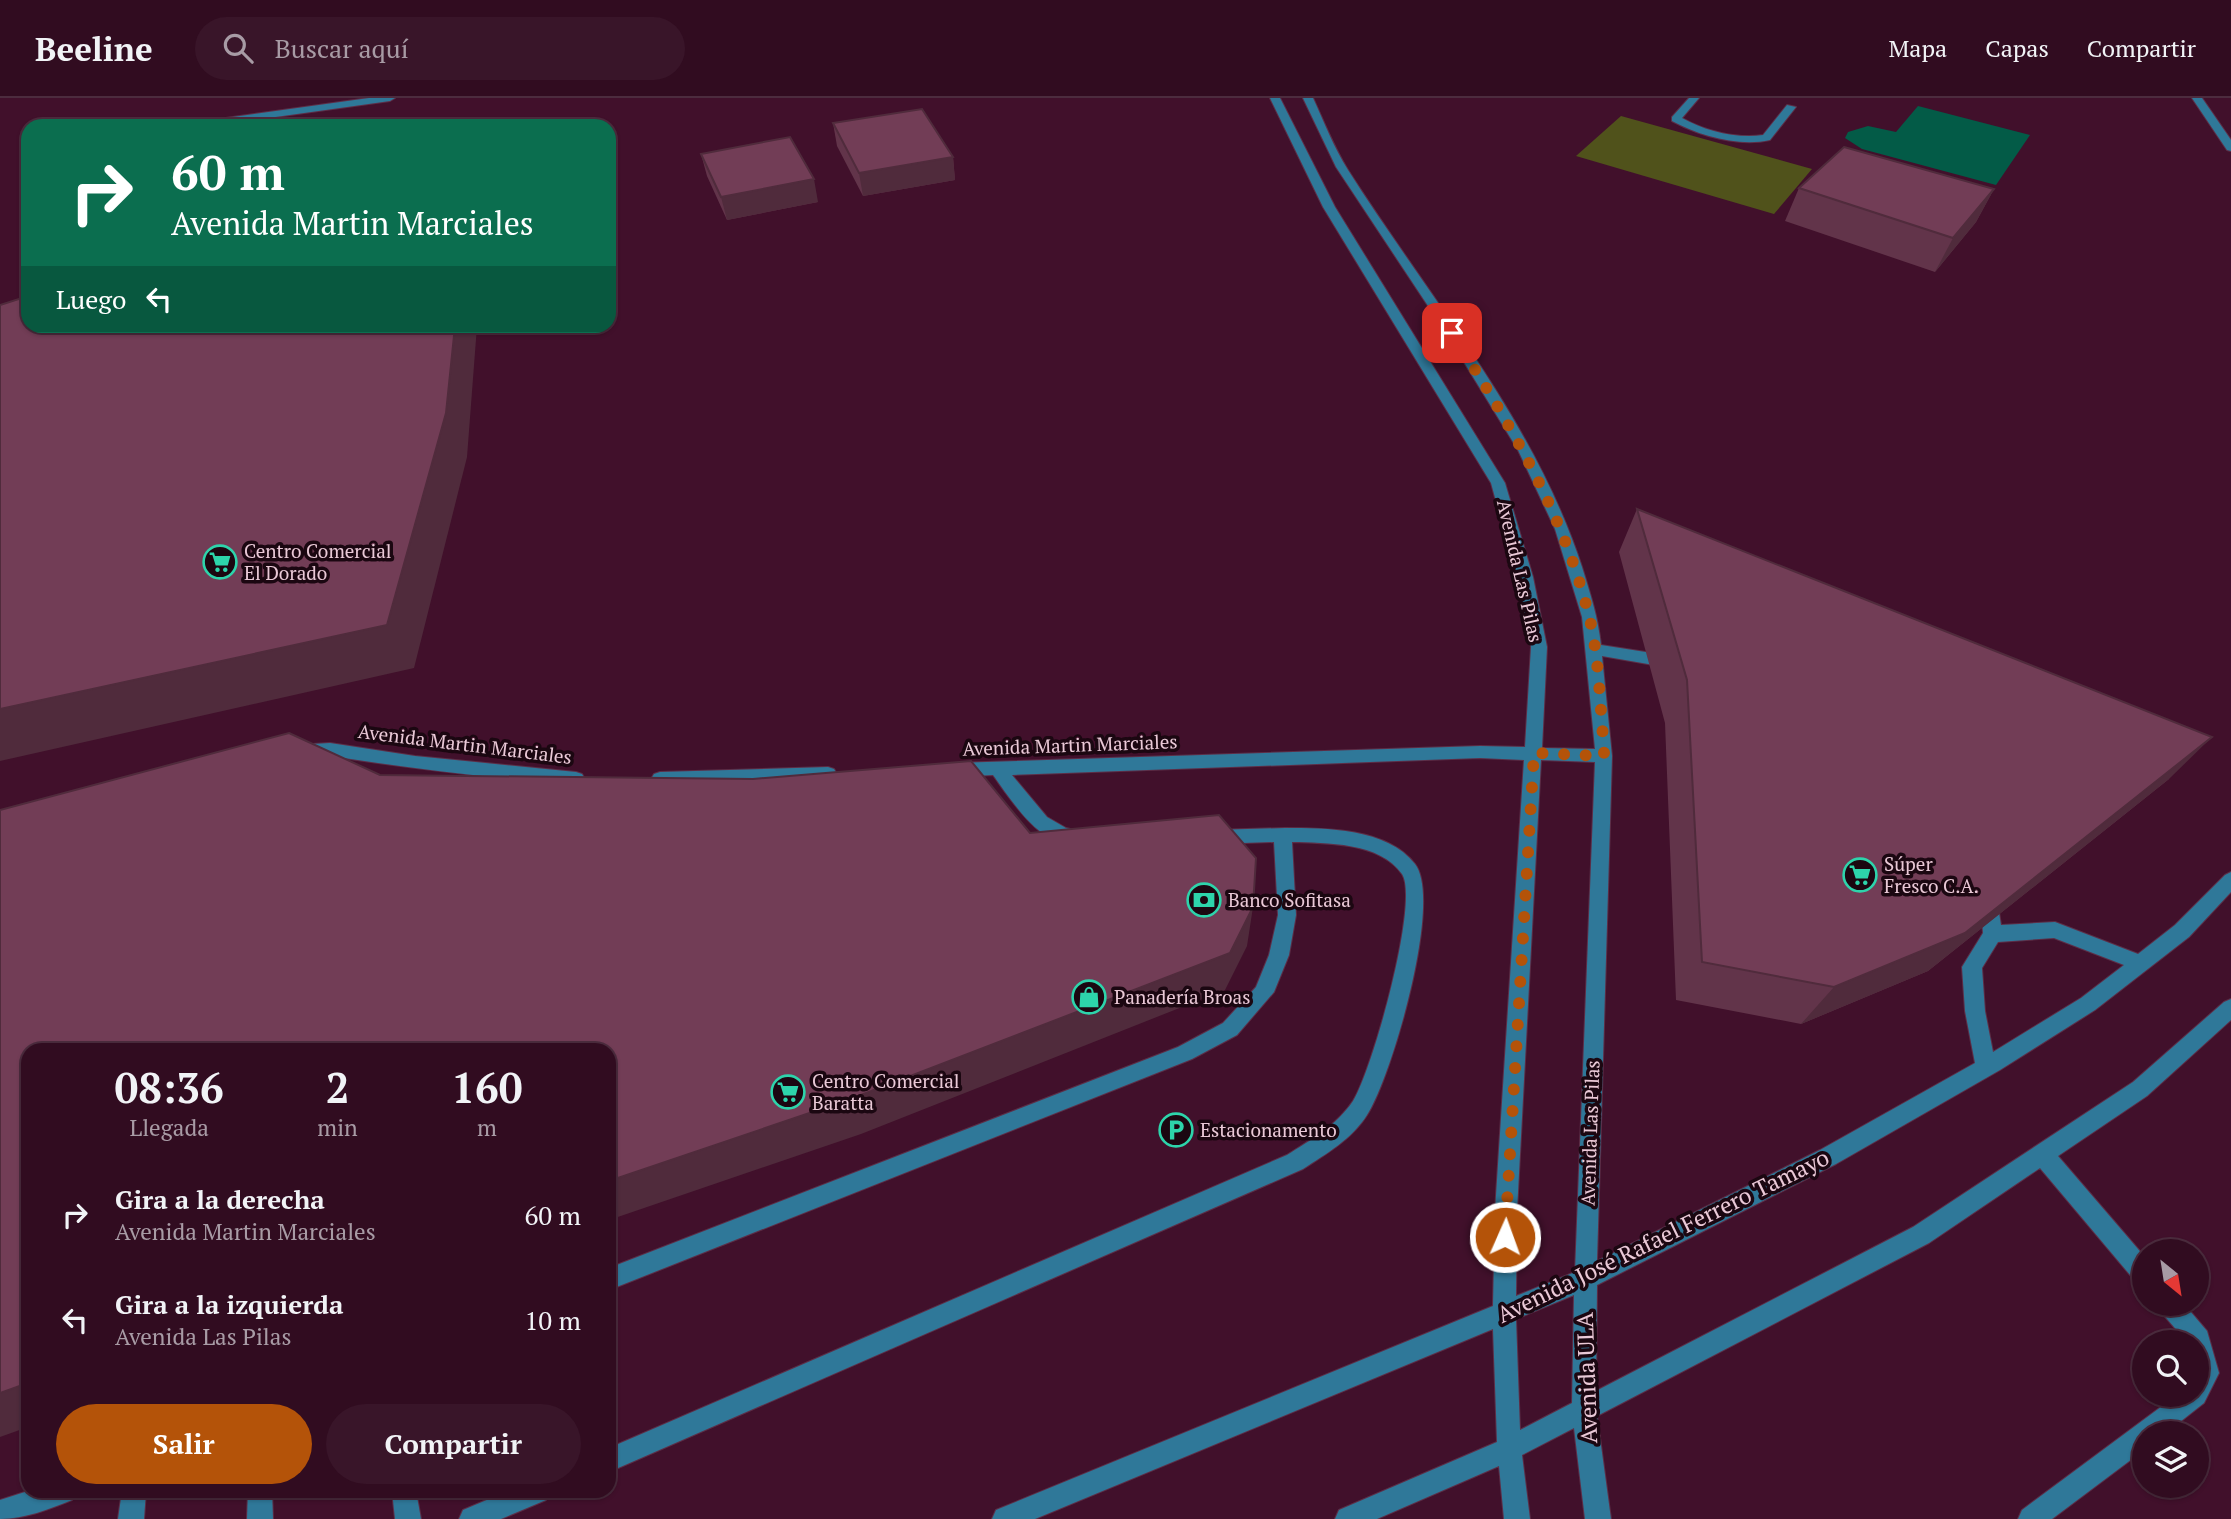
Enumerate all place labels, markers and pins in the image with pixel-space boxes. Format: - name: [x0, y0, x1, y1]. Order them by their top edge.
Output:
- pin: [1422, 303, 1482, 363]
- place label: Centro Comercial El Dorado: [244, 538, 392, 585]
- supermarket icon: Centro Comercial El Dorado: [201, 543, 239, 581]
- place label: Súper Fresco C.A.: [1884, 851, 1979, 898]
- supermarket icon: Súper Fresco C.A.: [1841, 856, 1879, 894]
- bank icon: Banco Sofitasa: [1185, 881, 1223, 919]
- place label: Banco Sofitasa: [1228, 887, 1351, 912]
- shop icon: Panadería Broas: [1070, 978, 1108, 1016]
- place label: Panadería Broas: [1114, 984, 1250, 1009]
- place label: Centro Comercial Baratta: [812, 1068, 960, 1115]
- supermarket icon: Centro Comercial Baratta: [769, 1073, 807, 1111]
- parking icon: Estacionamento: [1157, 1111, 1195, 1149]
- place label: Estacionamento: [1200, 1117, 1337, 1142]

